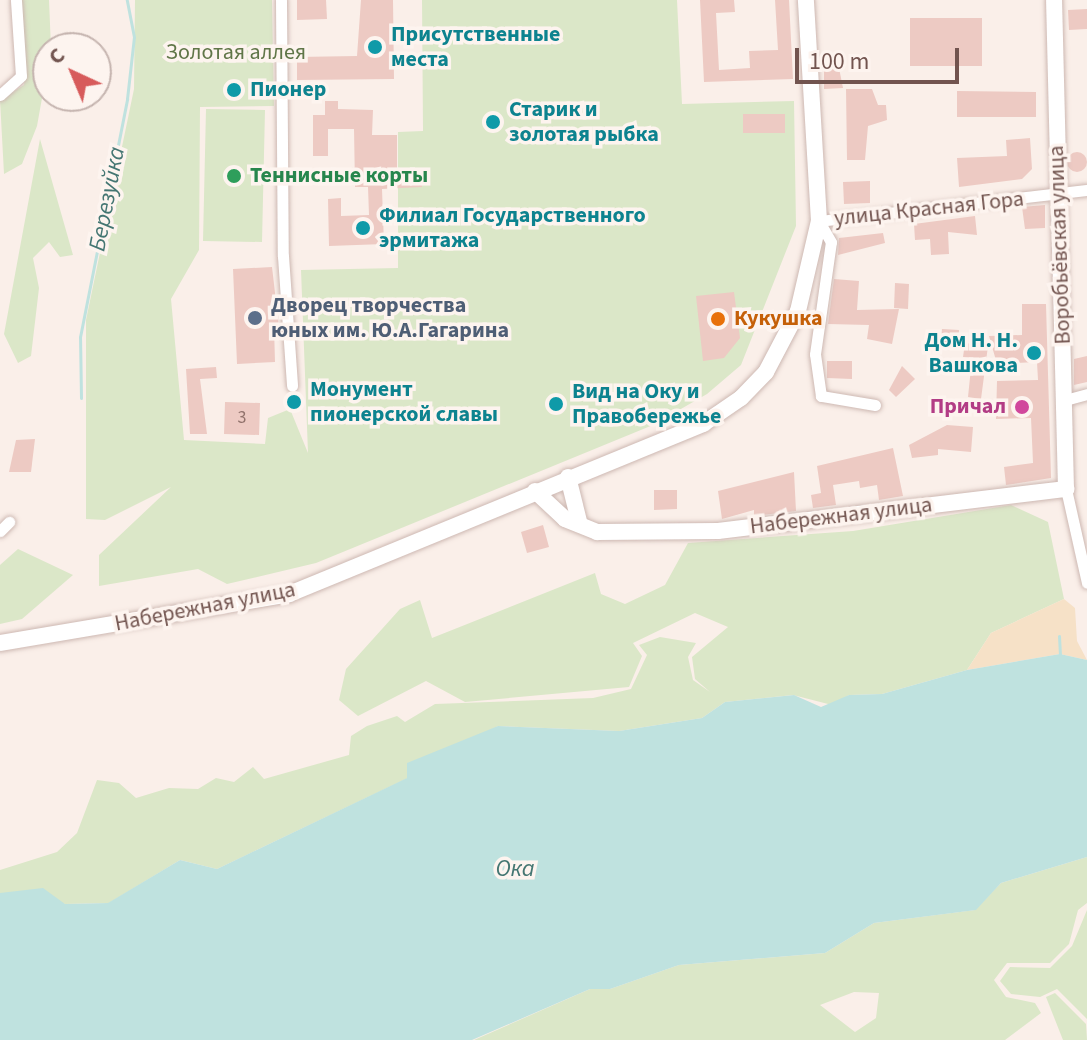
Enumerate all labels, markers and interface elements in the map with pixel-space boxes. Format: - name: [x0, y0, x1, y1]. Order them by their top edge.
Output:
- place label: Присутственные места: [391, 21, 560, 72]
- north arrow: [32, 32, 112, 112]
- scale bar: [799, 32, 963, 82]
- marker: Присутственные места: [366, 38, 384, 56]
- text: С: [41, 40, 72, 72]
- park label: Золотая аллея: [166, 40, 306, 66]
- text: 100 m: [809, 44, 869, 79]
- place label: Пионер: [250, 77, 326, 103]
- marker: Пионер: [225, 81, 243, 99]
- place label: Старик и золотая рыбка: [509, 96, 659, 148]
- marker: Старик и золотая рыбка: [484, 113, 502, 131]
- water label: Березуйка: [83, 144, 131, 254]
- street label: Воробьёвская улица: [1043, 145, 1077, 345]
- place label: Теннисные корты: [250, 163, 428, 189]
- marker: Теннисные корты: [225, 167, 243, 185]
- street label: улица Красная Гора: [833, 186, 1025, 232]
- place label: Филиал Государственного эрмитажа: [379, 202, 646, 254]
- marker: Филиал Государственного эрмитажа: [354, 219, 372, 237]
- place label: Дворец творчества юных им. Ю.А.Гагарина: [271, 292, 509, 344]
- place label: Кукушка: [734, 306, 823, 332]
- marker: Дворец творчества юных им. Ю.А.Гагарина: [246, 309, 264, 327]
- marker: Кукушка: [709, 310, 727, 328]
- place label: Дом Н. Н. Вашкова: [925, 327, 1018, 378]
- marker: Дом Н. Н. Вашкова: [1025, 344, 1043, 362]
- place label: Монумент пионерской славы: [310, 376, 498, 428]
- place label: Вид на Оку и Правобережье: [572, 378, 721, 430]
- marker: Монумент пионерской славы: [285, 393, 303, 411]
- place label: Причал: [930, 394, 1006, 420]
- marker: Вид на Оку и Правобережье: [547, 395, 565, 413]
- marker: Причал: [1013, 398, 1031, 416]
- house number: 3: [238, 407, 246, 429]
- street label: Набережная улица: [748, 492, 934, 540]
- street label: Набережная улица: [112, 577, 298, 637]
- water label: Ока: [495, 855, 535, 883]

